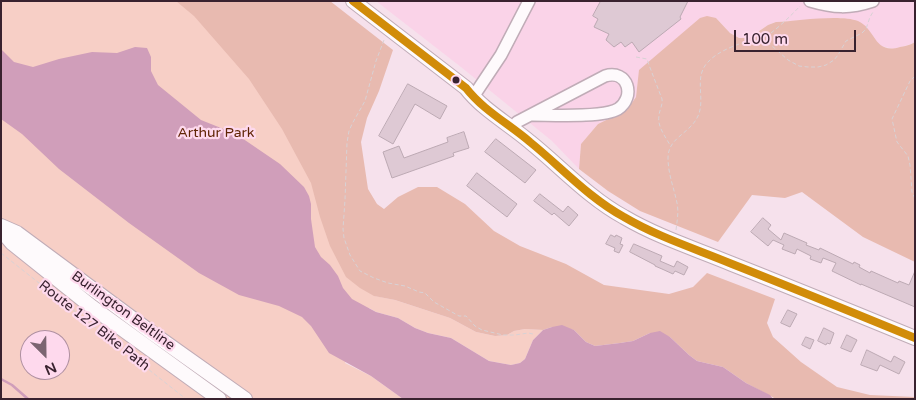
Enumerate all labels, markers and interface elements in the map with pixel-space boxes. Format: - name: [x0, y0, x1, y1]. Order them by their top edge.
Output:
- scale bar: [736, 20, 858, 52]
- text: 100 m: [742, 30, 788, 48]
- unlabelled marker: [451, 75, 461, 85]
- park label: Arthur Park: [178, 125, 254, 141]
- street label: Burlington Beltline: [68, 268, 178, 354]
- street label: Route 127 Bike Path: [35, 277, 153, 375]
- north arrow: [20, 330, 70, 380]
- text: N: [42, 358, 59, 378]

